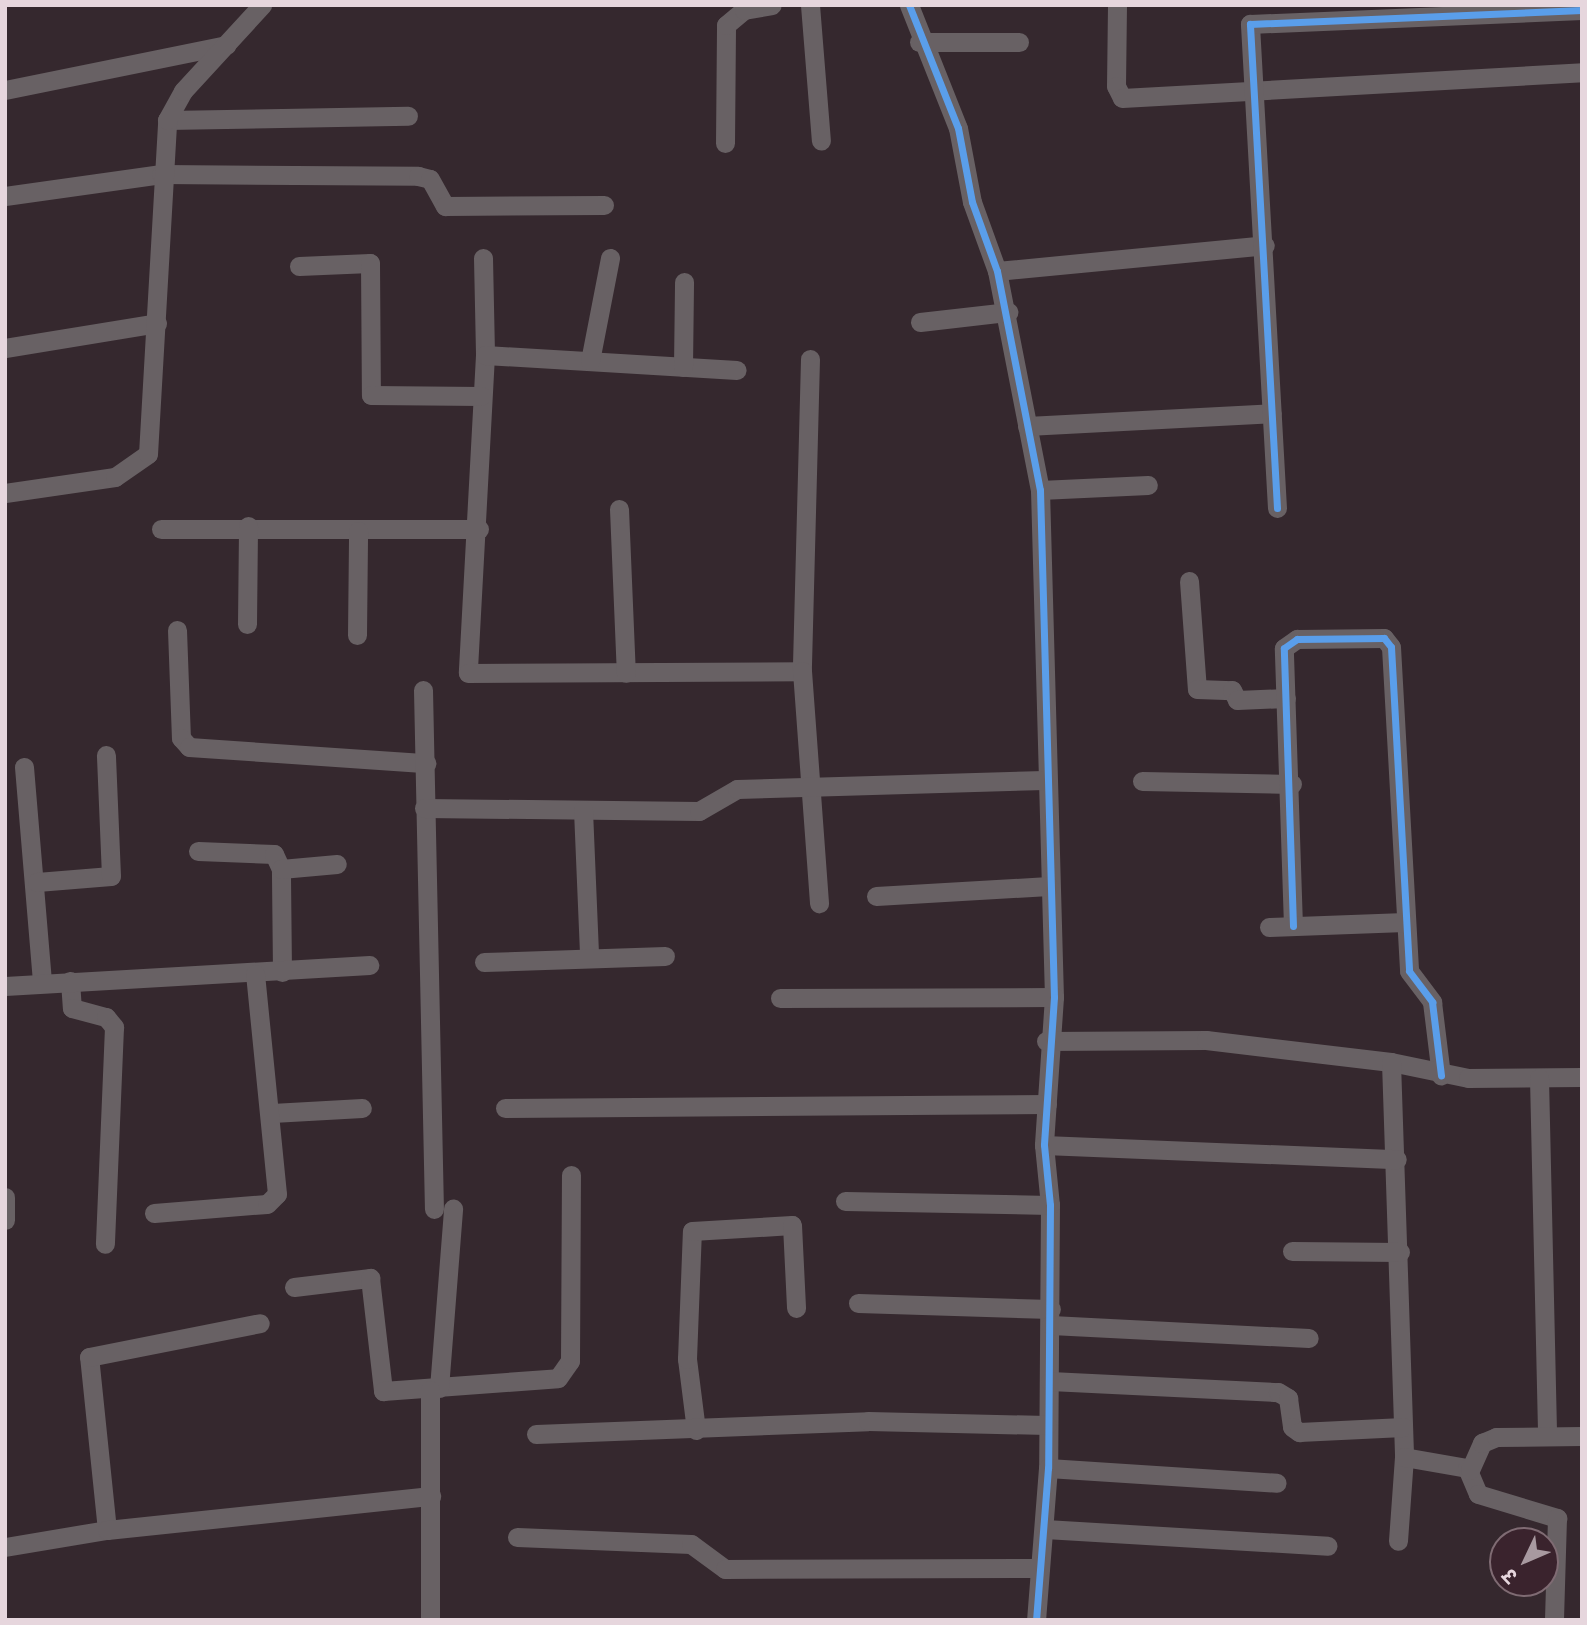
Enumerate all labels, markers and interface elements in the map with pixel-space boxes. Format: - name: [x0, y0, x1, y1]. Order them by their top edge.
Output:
- north arrow: [1489, 1527, 1559, 1597]
- text: उ: [1497, 1562, 1523, 1589]

